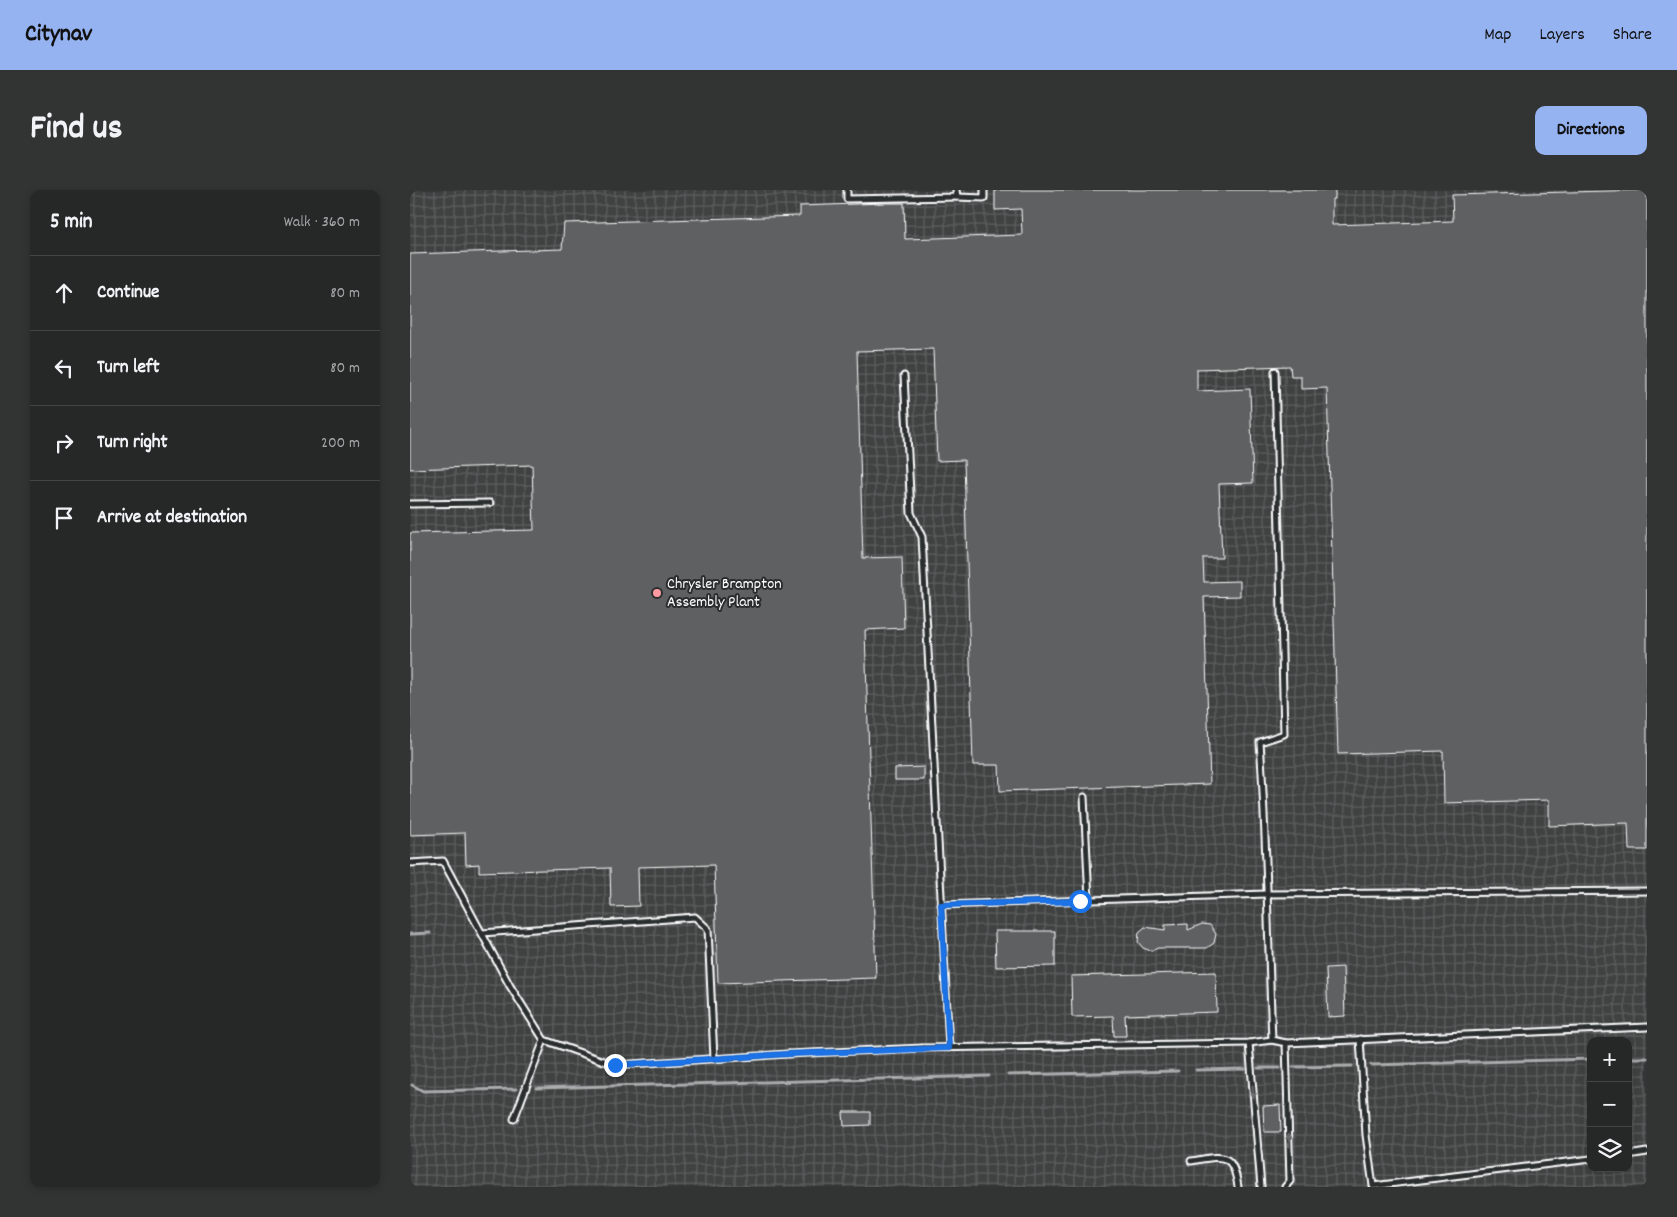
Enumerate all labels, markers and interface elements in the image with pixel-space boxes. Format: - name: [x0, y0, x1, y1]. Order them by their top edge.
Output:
- text: Citynav: [25, 18, 92, 52]
- text: Map: [1484, 23, 1511, 48]
- text: Layers: [1539, 23, 1585, 48]
- text: Share: [1613, 23, 1652, 48]
- text: Find us: [30, 105, 122, 155]
- button: Directions: [1535, 106, 1647, 155]
- text: 5 min: [50, 208, 93, 238]
- text: Walk · 360 m: [284, 211, 360, 234]
- icon: ahead: [50, 279, 78, 307]
- text: Continue: [97, 280, 159, 307]
- text: 80 m: [330, 282, 360, 305]
- icon: left: [50, 354, 78, 382]
- text: Turn left: [97, 355, 160, 382]
- text: 80 m: [330, 357, 360, 380]
- icon: right: [50, 429, 78, 457]
- text: Turn right: [97, 430, 168, 457]
- text: 200 m: [321, 432, 360, 455]
- icon: arrive: [50, 504, 78, 532]
- text: Arrive at destination: [97, 505, 247, 532]
- place label: Chrysler Brampton Assembly Plant: [667, 573, 782, 614]
- marker: Chrysler Brampton Assembly Plant: [651, 587, 663, 599]
- route start: [1069, 890, 1092, 913]
- map controls: [1587, 1037, 1632, 1172]
- button: +: [1587, 1037, 1632, 1082]
- route end: [604, 1054, 627, 1077]
- button: −: [1587, 1082, 1632, 1127]
- one-way arrow: [1249, 1084, 1257, 1100]
- button: layers: [1587, 1127, 1632, 1172]
- one-way arrow: [1285, 1132, 1293, 1148]

